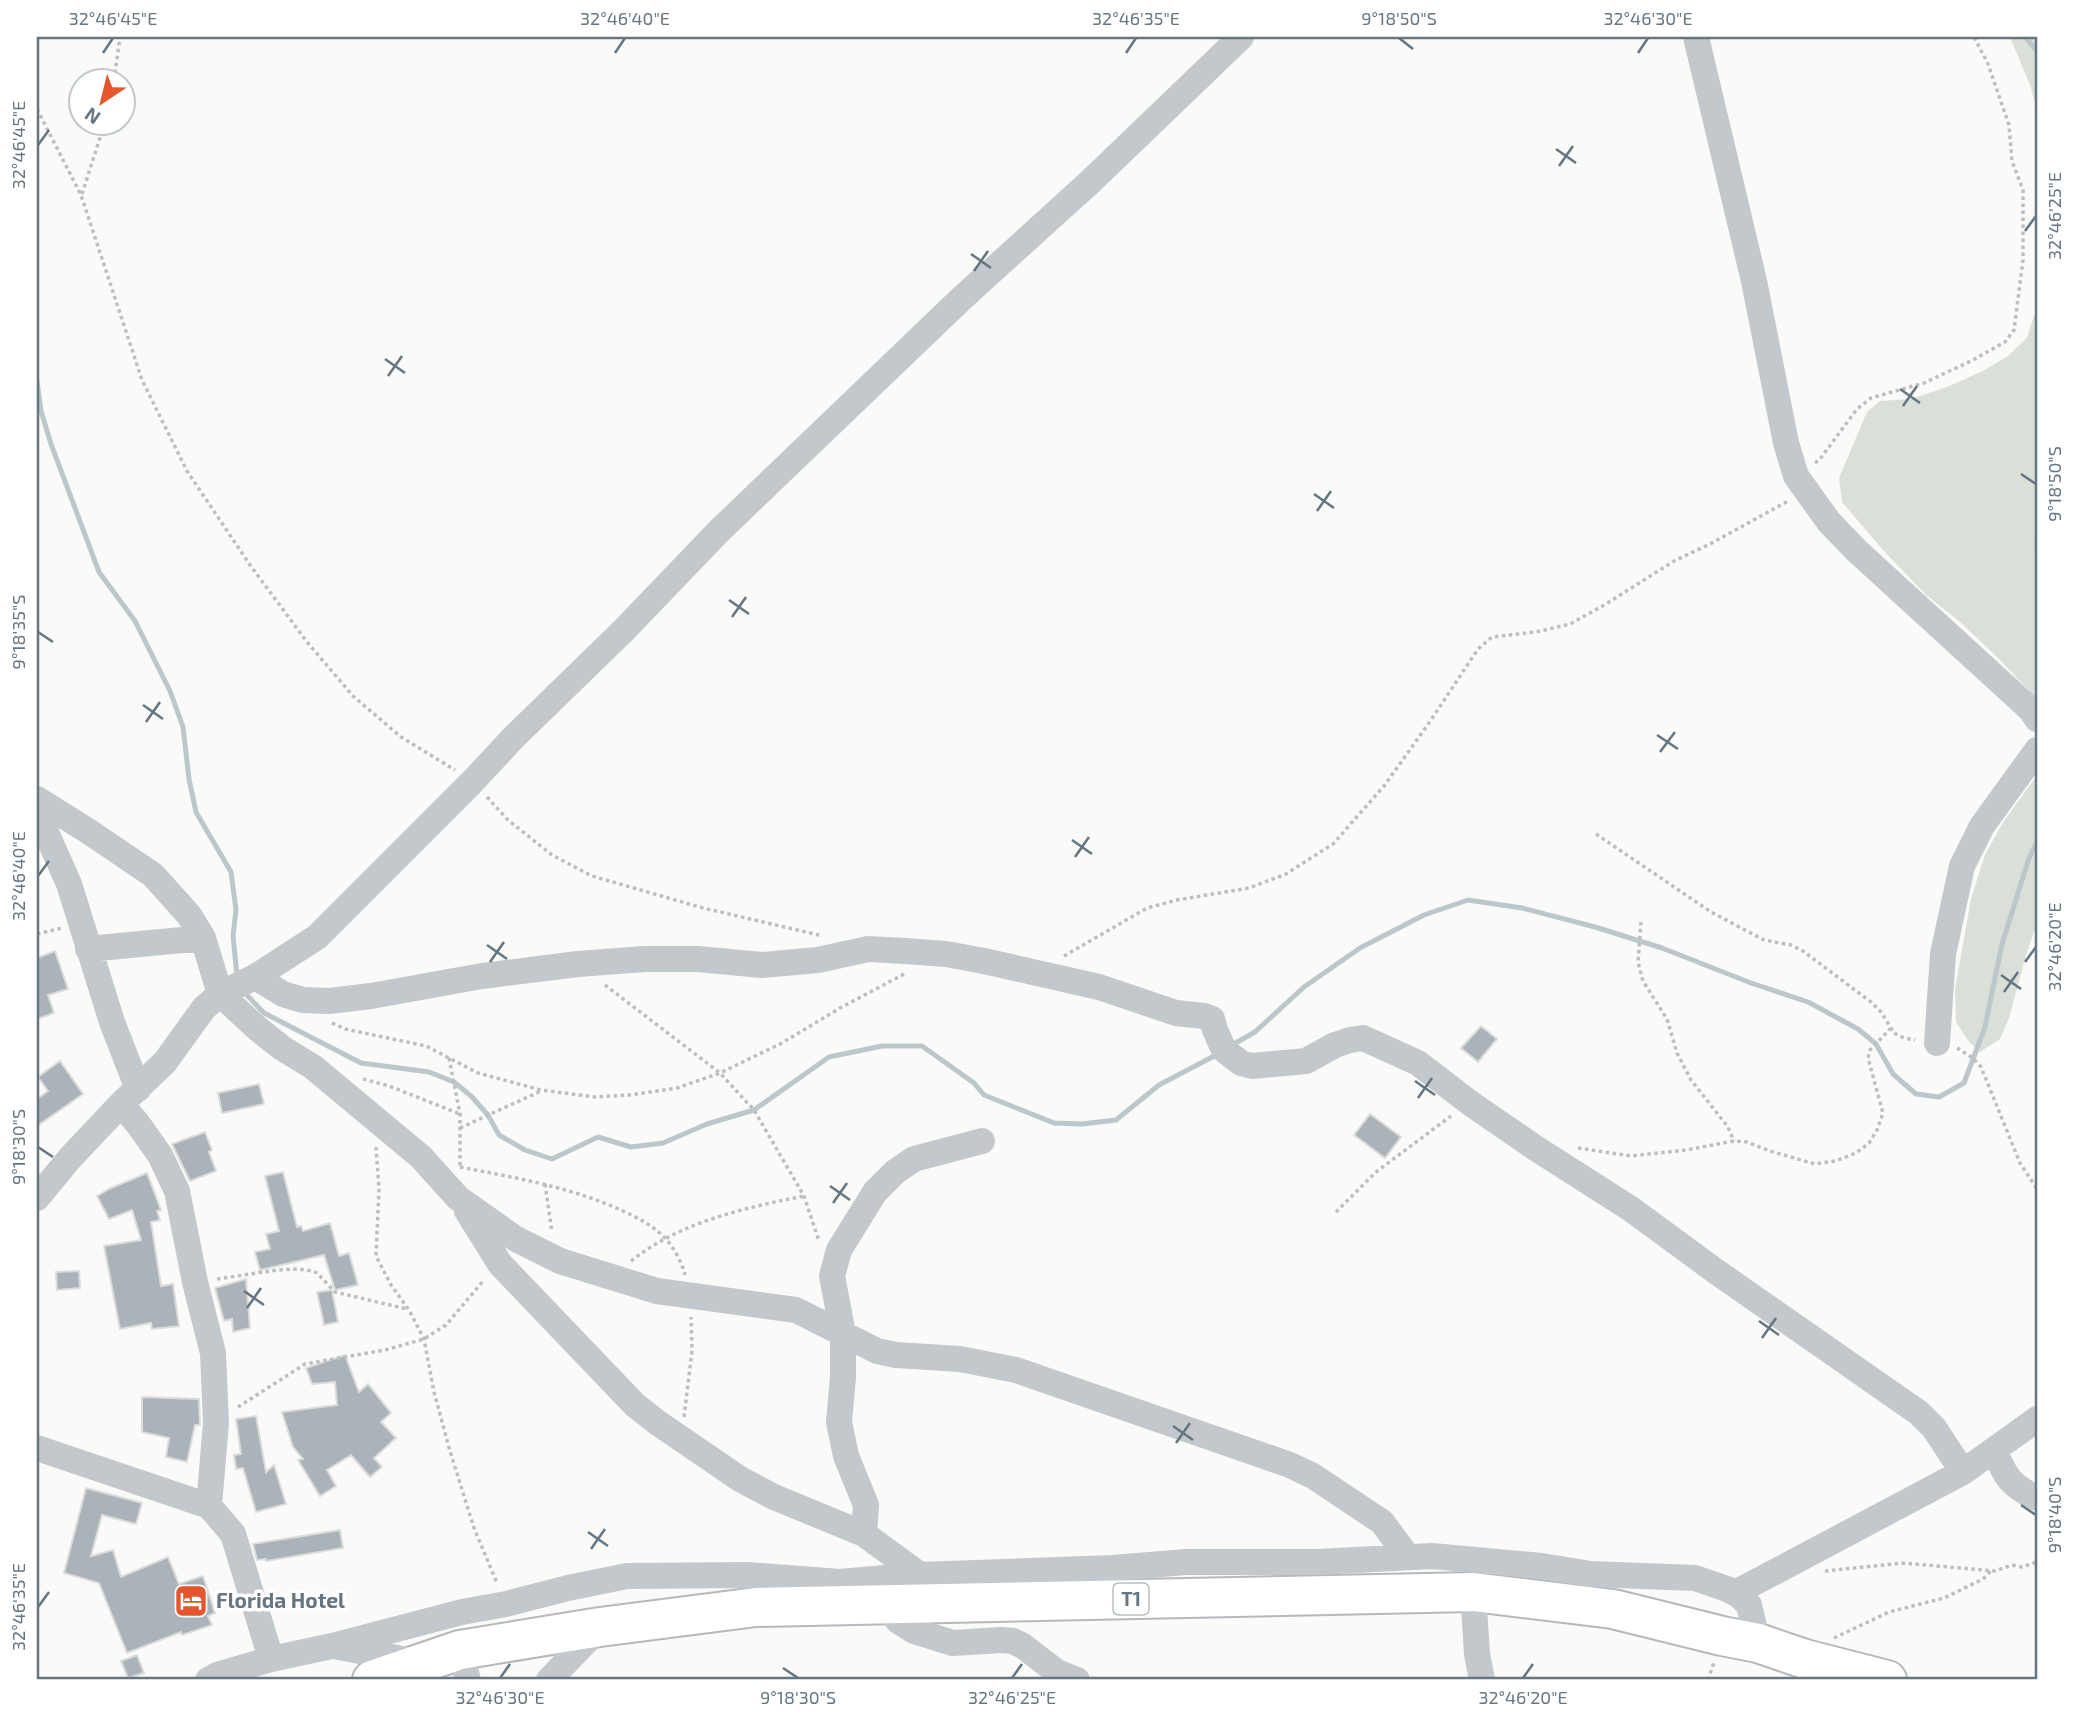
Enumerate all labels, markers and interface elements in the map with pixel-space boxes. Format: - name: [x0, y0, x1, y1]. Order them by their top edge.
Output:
- text: 32°46'45"E: [69, 7, 157, 29]
- text: 32°46'40"E: [580, 7, 670, 29]
- text: 32°46'35"E: [1092, 7, 1180, 29]
- text: 9°18'50"S: [1361, 7, 1437, 29]
- text: 32°46'30"E: [1603, 7, 1693, 29]
- north arrow: [66, 66, 136, 136]
- text: 32°46'45"E: [7, 101, 29, 189]
- text: N: [80, 103, 104, 130]
- text: 32°46'25"E: [2043, 172, 2065, 260]
- text: 9°18'50"S: [2043, 446, 2065, 522]
- text: 9°18'35"S: [7, 595, 29, 669]
- text: 32°46'40"E: [7, 831, 29, 921]
- text: 32°46'20"E: [2043, 902, 2065, 992]
- text: 9°18'30"S: [7, 1109, 29, 1185]
- text: 9°18'40"S: [2043, 1477, 2065, 1553]
- text: 32°46'35"E: [7, 1563, 29, 1651]
- hotel icon: Florida Hotel: [172, 1582, 210, 1620]
- road number: T1: [1114, 1583, 1148, 1614]
- place label: Florida Hotel: [216, 1587, 345, 1612]
- text: 32°46'30"E: [455, 1686, 545, 1708]
- text: 9°18'30"S: [760, 1686, 836, 1708]
- text: 32°46'25"E: [968, 1686, 1056, 1708]
- text: 32°46'20"E: [1478, 1686, 1568, 1708]

